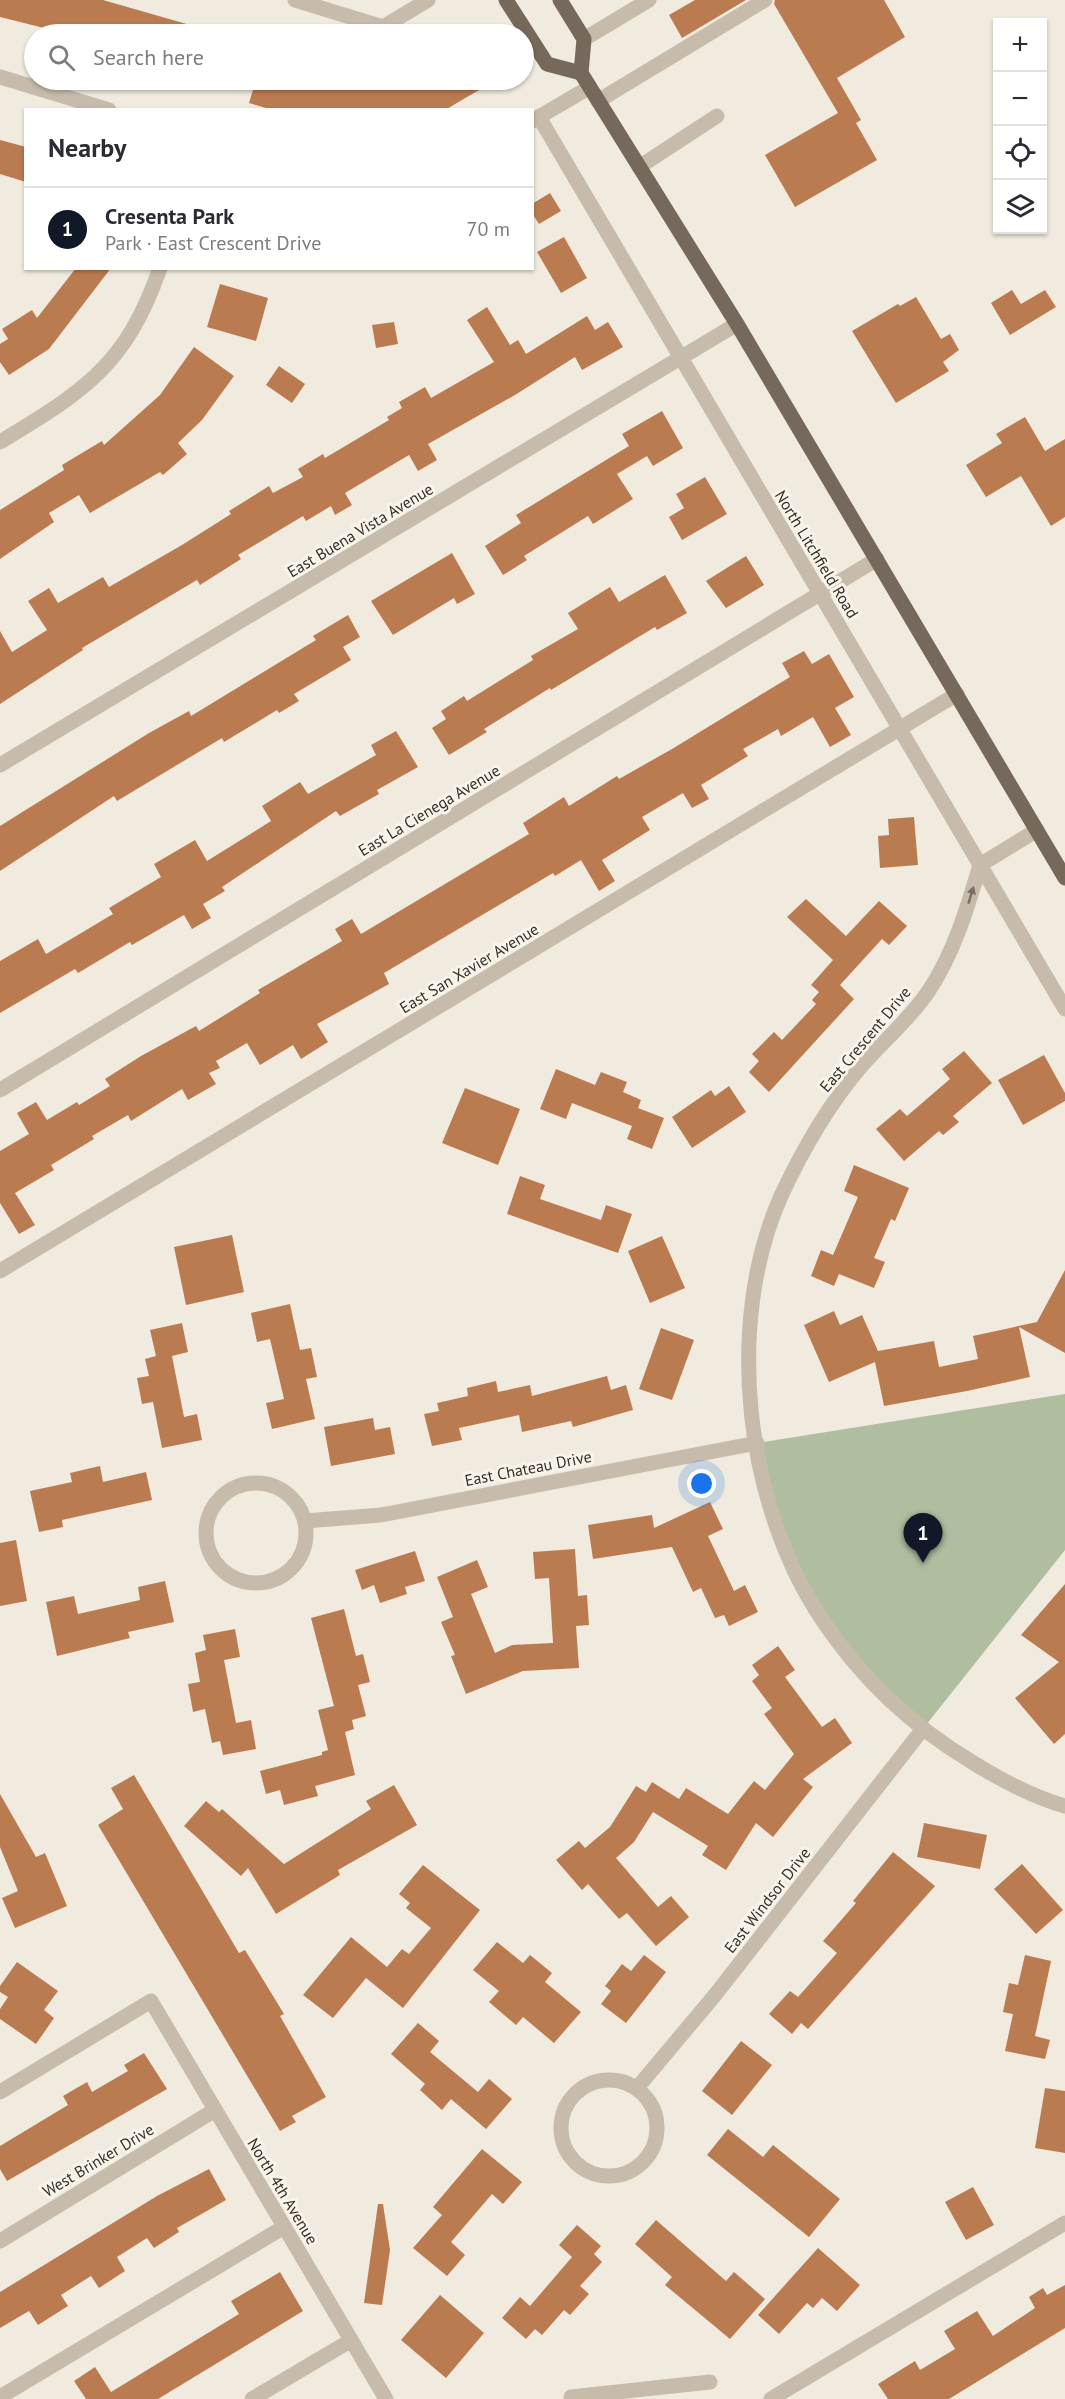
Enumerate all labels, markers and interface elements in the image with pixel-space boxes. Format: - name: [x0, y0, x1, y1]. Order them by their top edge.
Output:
- map controls: [993, 18, 1047, 234]
- button: +: [993, 18, 1047, 72]
- search box: [24, 24, 534, 90]
- icon: search: [45, 41, 78, 74]
- text: Search here: [93, 43, 204, 71]
- button: −: [993, 72, 1047, 126]
- button: locate: [993, 126, 1047, 180]
- text: Nearby: [48, 131, 126, 164]
- button: layers: [993, 180, 1047, 234]
- text: Cresenta Park: [105, 202, 234, 230]
- text: 1: [62, 216, 73, 242]
- text: 70 m: [467, 216, 510, 242]
- text: Park · East Crescent Drive: [105, 230, 321, 256]
- street label: East Buena Vista Avenue: [283, 478, 437, 582]
- street label: North Litchfield Road: [771, 486, 863, 622]
- street label: East La Cienega Avenue: [355, 760, 503, 860]
- one-way arrow: [967, 886, 976, 904]
- street label: East San Xavier Avenue: [396, 919, 542, 1017]
- street label: East Crescent Drive: [815, 982, 915, 1096]
- street label: East Chateau Drive: [463, 1446, 593, 1490]
- your location: [687, 1469, 716, 1498]
- pin: 1: [904, 1514, 942, 1563]
- street label: East Windsor Drive: [720, 1843, 814, 1957]
- street label: West Brinker Drive: [39, 2119, 157, 2201]
- street label: North 4th Avenue: [243, 2134, 323, 2248]

